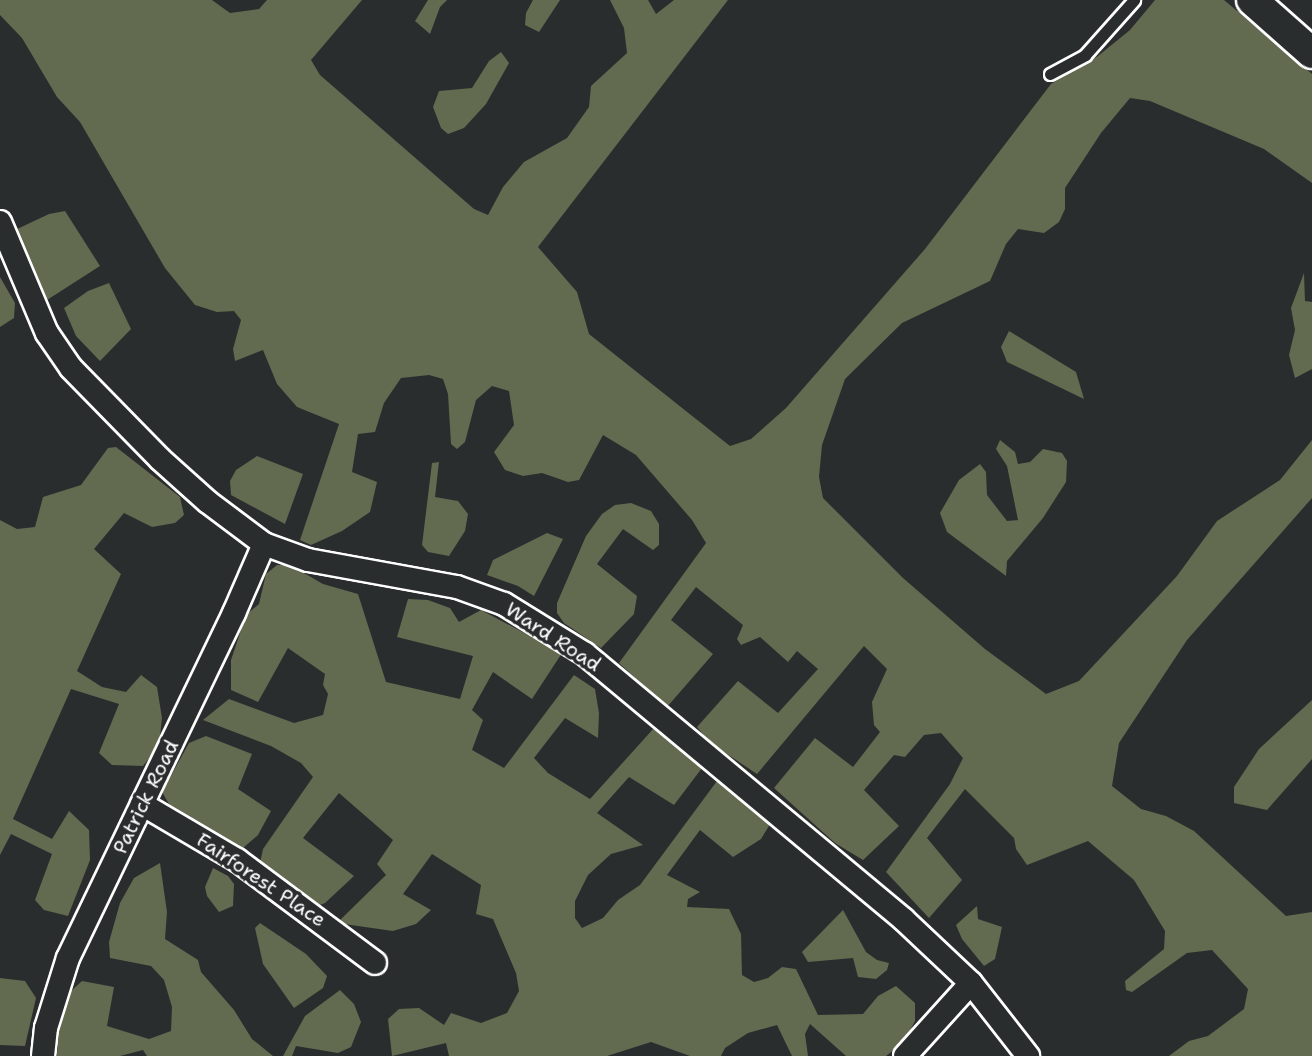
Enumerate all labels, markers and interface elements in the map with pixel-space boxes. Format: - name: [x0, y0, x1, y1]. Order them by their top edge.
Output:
- street label: Ward Road: [501, 597, 605, 677]
- street label: Patrick Road: [108, 736, 184, 858]
- street label: Fairforest Place: [192, 828, 330, 932]

